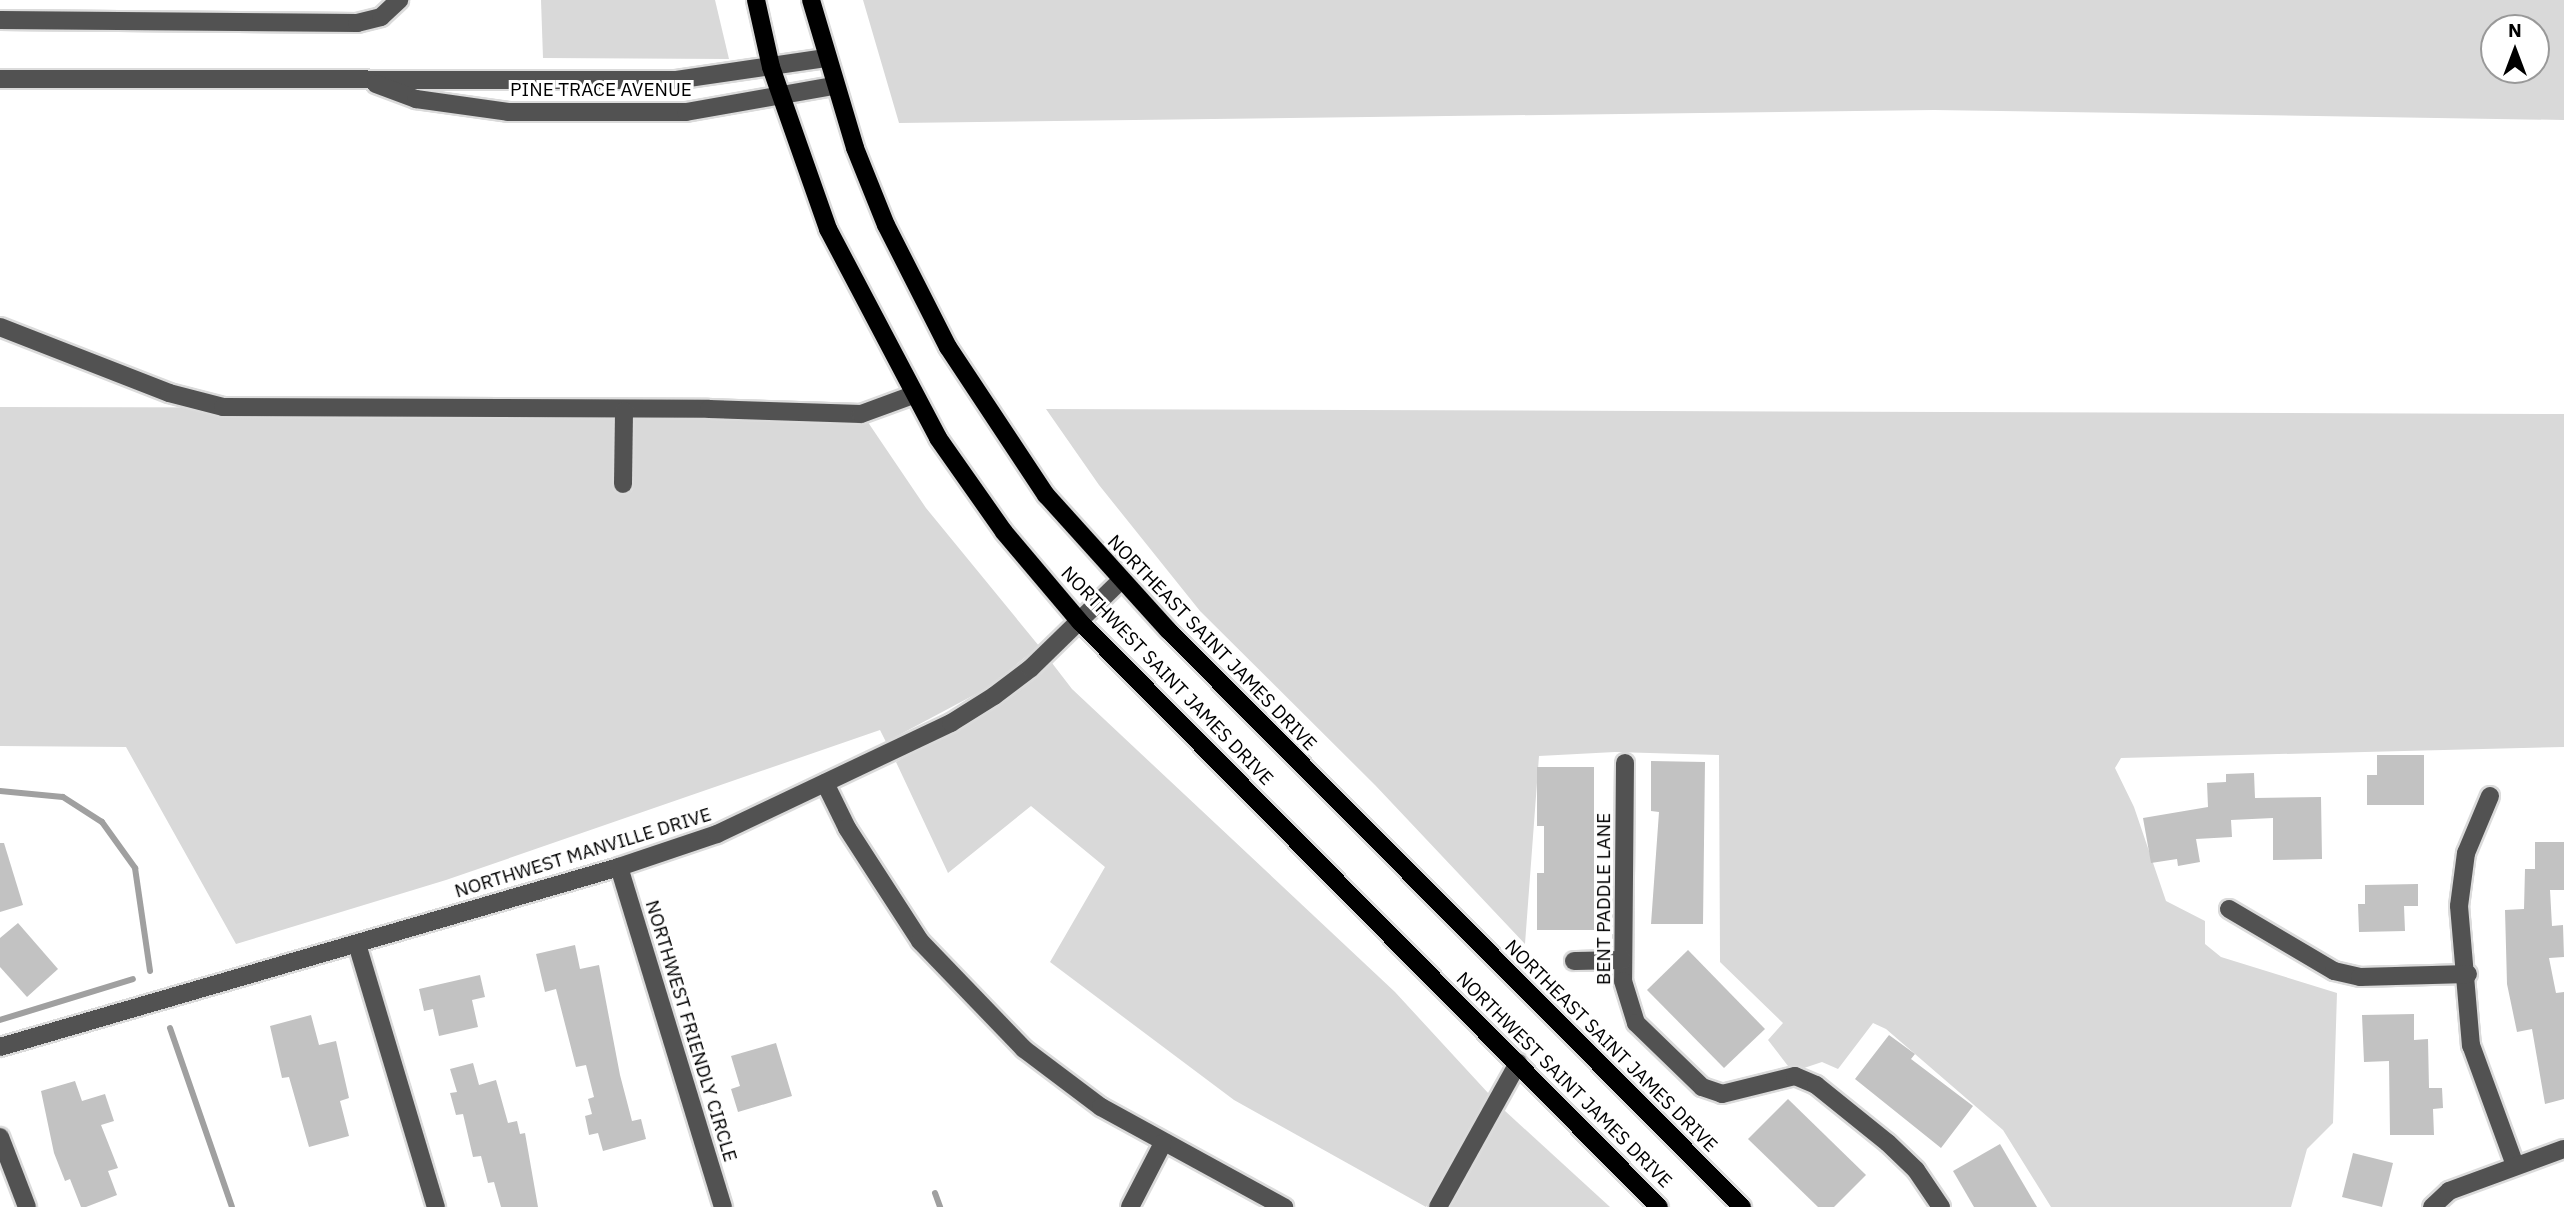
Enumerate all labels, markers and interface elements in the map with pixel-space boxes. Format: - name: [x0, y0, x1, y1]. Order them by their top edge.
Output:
- north arrow: [2480, 14, 2550, 84]
- text: N: [2508, 18, 2522, 42]
- street label: PINE TRACE AVENUE: [510, 79, 692, 101]
- street label: NORTHEAST SAINT JAMES DRIVE: [1103, 530, 1321, 756]
- street label: NORTHWEST SAINT JAMES DRIVE: [1056, 562, 1278, 790]
- street label: NORTHWEST MANVILLE DRIVE: [452, 803, 714, 903]
- street label: BENT PADDLE LANE: [1593, 813, 1615, 985]
- street label: NORTHWEST FRIENDLY CIRCLE: [640, 897, 742, 1165]
- street label: NORTHEAST SAINT JAMES DRIVE: [1500, 935, 1722, 1157]
- street label: NORTHWEST SAINT JAMES DRIVE: [1451, 967, 1677, 1193]

